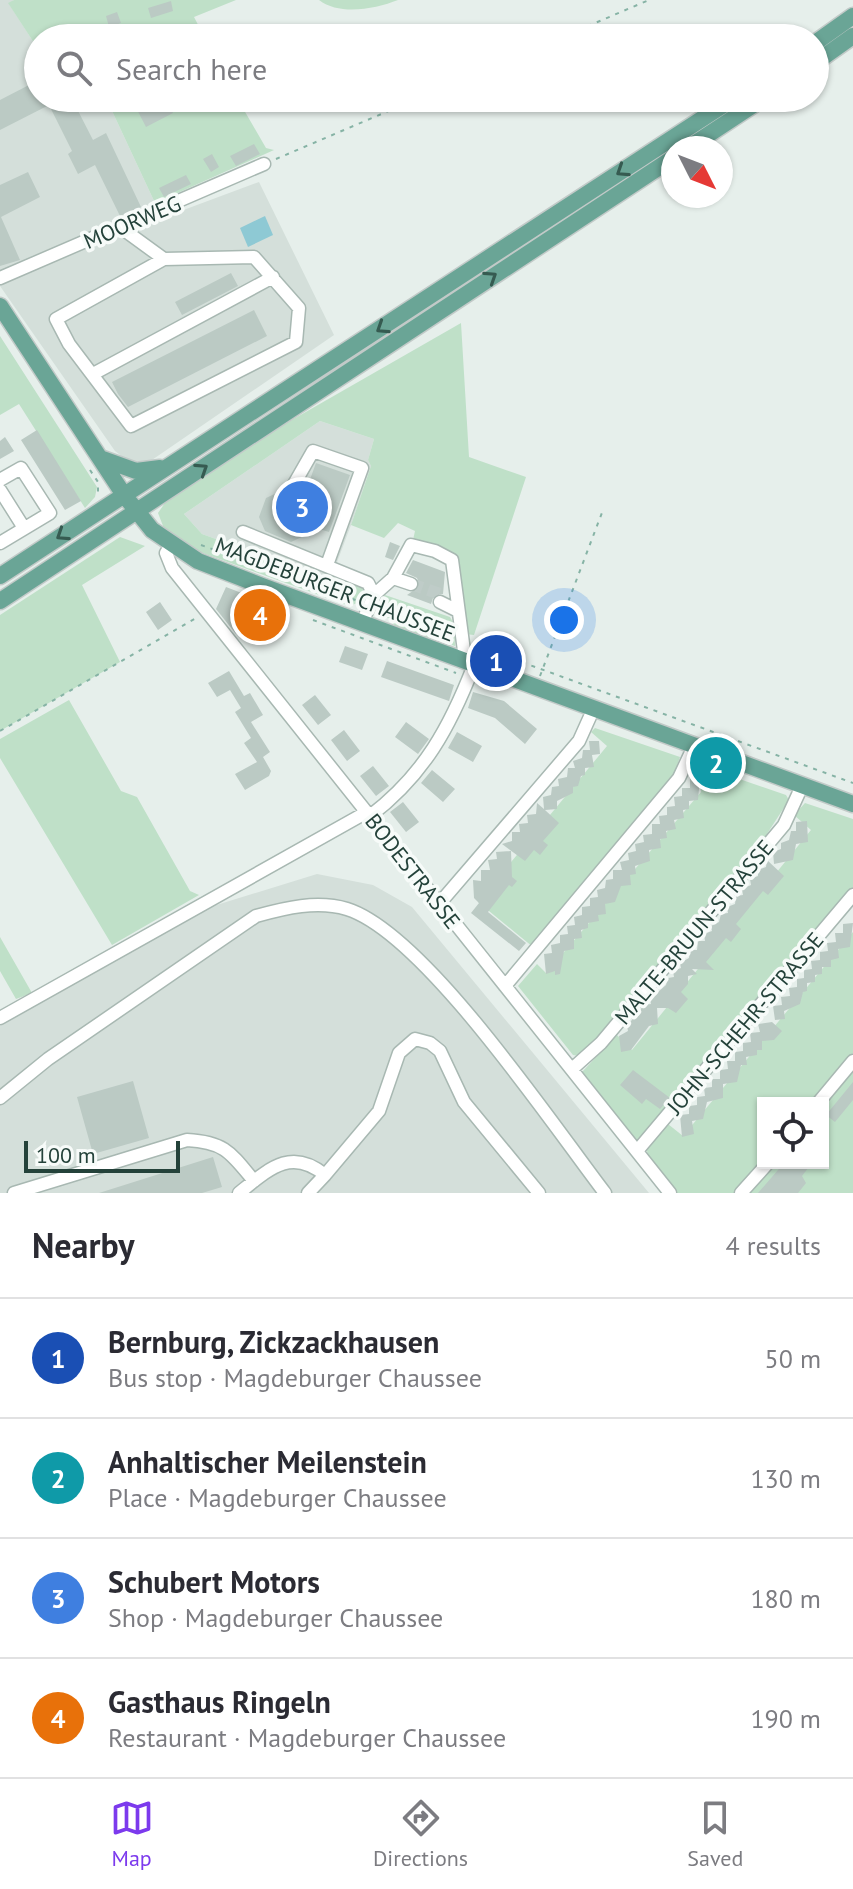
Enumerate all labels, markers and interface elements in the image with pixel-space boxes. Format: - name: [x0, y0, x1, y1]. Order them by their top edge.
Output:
- search box: [24, 24, 829, 112]
- icon: search: [52, 46, 96, 90]
- text: Search here: [116, 49, 267, 88]
- north arrow: [661, 136, 733, 208]
- one-way arrow: [616, 162, 631, 177]
- street label: MOORWEG: [79, 189, 185, 255]
- one-way arrow: [482, 271, 497, 286]
- one-way arrow: [376, 318, 390, 333]
- one-way arrow: [193, 464, 208, 479]
- pin: 3: [276, 477, 328, 537]
- one-way arrow: [56, 526, 70, 541]
- street label: MAGDEBURGER CHAUSSEE: [211, 530, 459, 648]
- pin: 4: [234, 585, 286, 645]
- your location: [544, 600, 584, 640]
- pin: 1: [470, 631, 522, 691]
- pin: 2: [690, 733, 742, 793]
- street label: BODESTRASSE: [359, 808, 467, 934]
- street label: MALTE-BRUUN-STRASSE: [608, 834, 780, 1030]
- street label: JOHN-SCHEHR-STRASSE: [660, 926, 829, 1121]
- map controls: [757, 1097, 829, 1169]
- button: locate: [757, 1097, 829, 1169]
- scale bar: [24, 1137, 180, 1173]
- text: 100 m: [36, 1141, 96, 1169]
- text: Nearby: [32, 1223, 134, 1267]
- text: 4 results: [726, 1229, 821, 1262]
- text: Bernburg, Zickzackhausen: [108, 1322, 439, 1361]
- text: 1: [51, 1342, 65, 1375]
- text: 50 m: [765, 1342, 821, 1375]
- text: Bus stop · Magdeburger Chaussee: [108, 1361, 482, 1394]
- text: Anhaltischer Meilenstein: [108, 1442, 427, 1481]
- text: 2: [51, 1462, 65, 1495]
- text: 130 m: [750, 1462, 821, 1495]
- text: Place · Magdeburger Chaussee: [108, 1481, 447, 1514]
- text: Schubert Motors: [108, 1562, 320, 1601]
- text: 3: [51, 1582, 65, 1615]
- text: 180 m: [750, 1582, 821, 1615]
- text: Shop · Magdeburger Chaussee: [108, 1601, 443, 1634]
- text: Gasthaus Ringeln: [108, 1682, 331, 1721]
- text: 4: [51, 1702, 65, 1735]
- text: 190 m: [750, 1702, 821, 1735]
- text: Restaurant · Magdeburger Chaussee: [108, 1721, 506, 1754]
- tab: Map: [110, 1796, 154, 1872]
- tab: Directions: [373, 1796, 468, 1872]
- tab: Saved: [687, 1796, 743, 1872]

